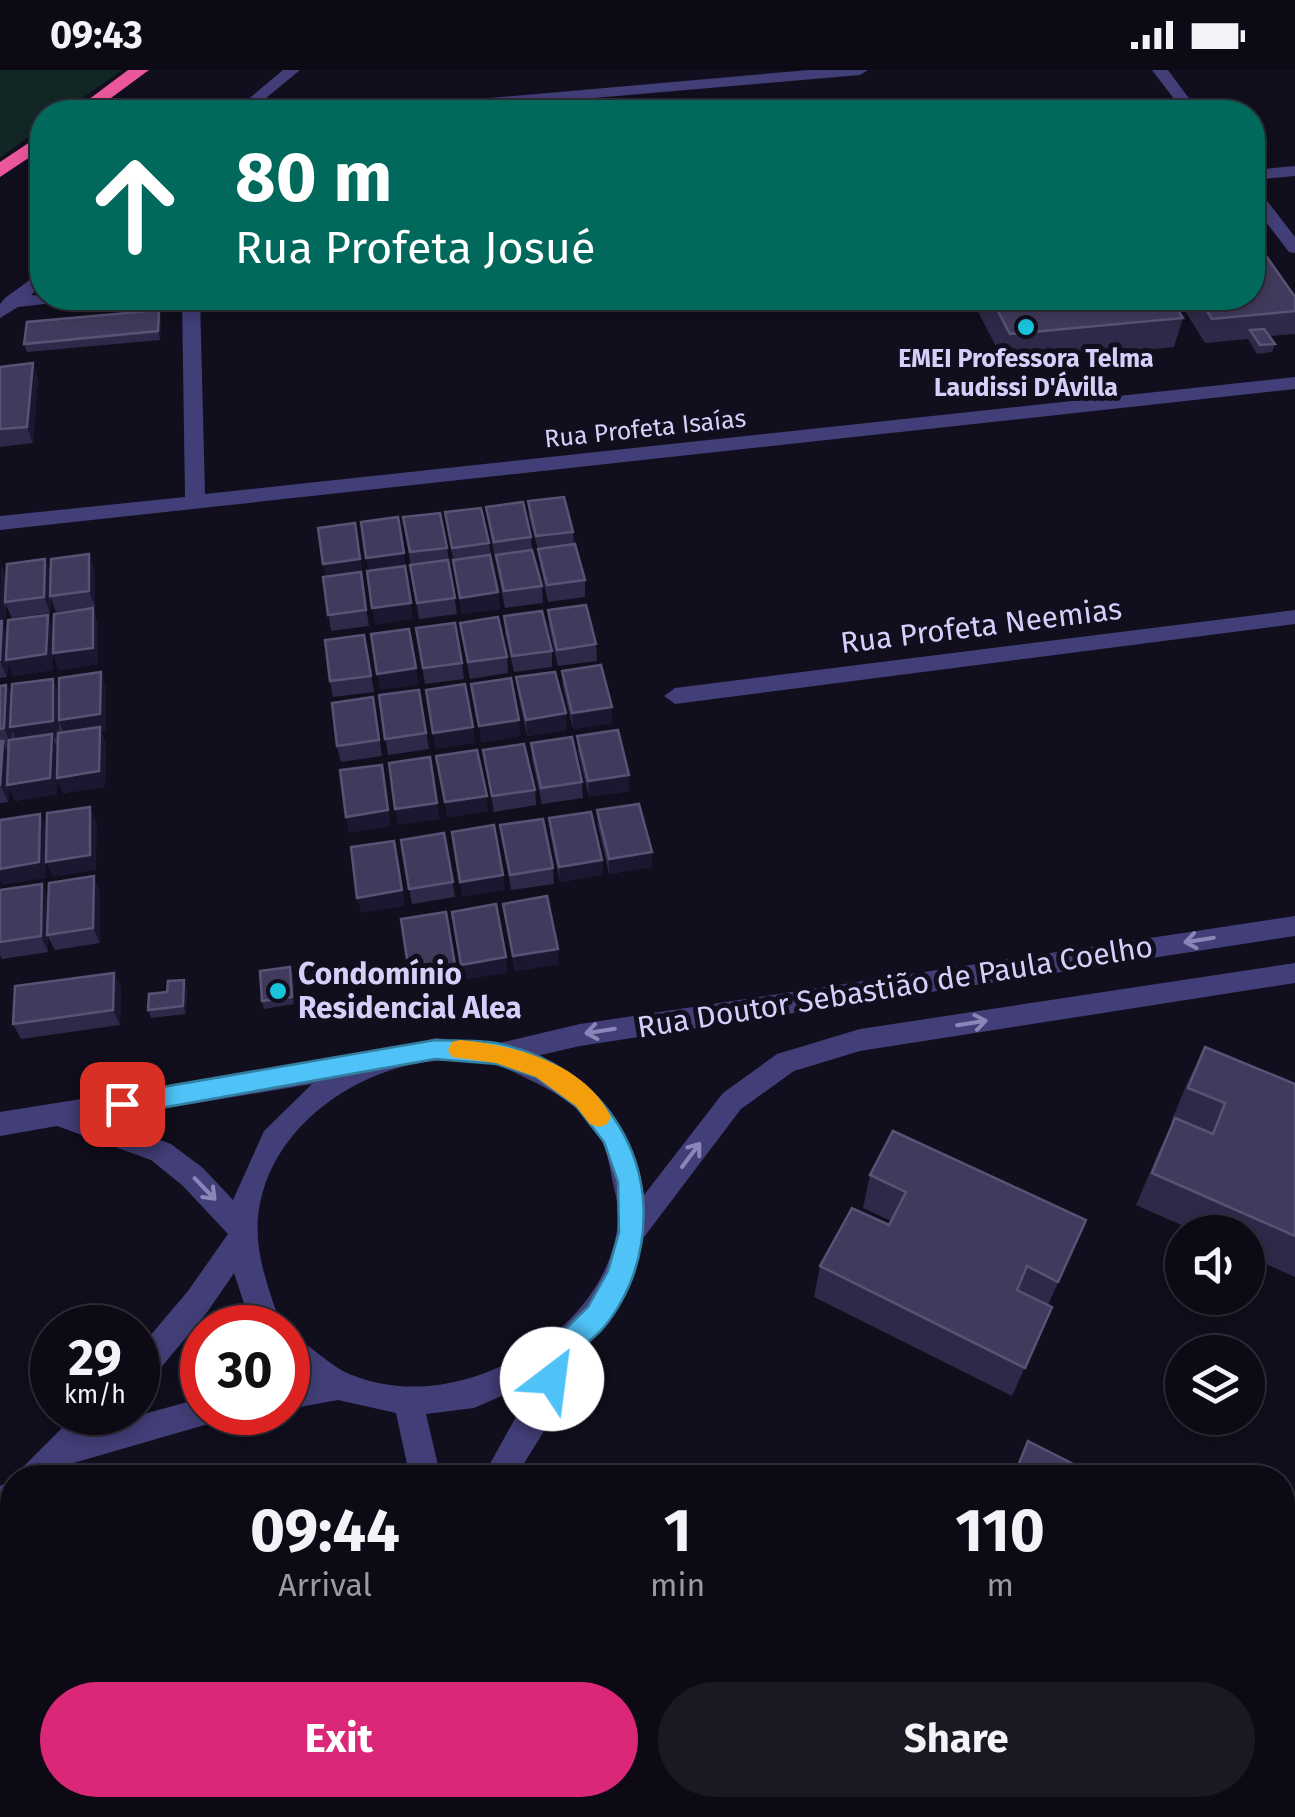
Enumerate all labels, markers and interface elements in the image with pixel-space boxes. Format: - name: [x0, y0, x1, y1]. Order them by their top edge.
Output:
- text: 09:43: [50, 12, 143, 58]
- text: 80 m: [235, 136, 392, 220]
- icon: ahead: [70, 140, 200, 270]
- text: Rua Profeta Josué: [235, 221, 596, 275]
- marker: EMEI Professora Telma Laudissi D'Ávilla: [1015, 316, 1037, 338]
- place label: EMEI Professora Telma Laudissi D'Ávilla: [898, 344, 1154, 403]
- street label: Rua Profeta Isaías: [543, 403, 747, 455]
- street label: Rua Profeta Neemias: [838, 591, 1124, 661]
- street label: Rua Doutor Sebastião de Paula Coelho: [635, 928, 1155, 1046]
- one-way arrow: [1183, 932, 1215, 950]
- place label: Condomínio Residencial Alea: [298, 956, 522, 1026]
- marker: Condomínio Residencial Alea: [267, 980, 289, 1002]
- one-way arrow: [955, 1013, 988, 1031]
- one-way arrow: [585, 1023, 617, 1041]
- pin: [80, 1062, 165, 1147]
- icon: arrive: [95, 1077, 150, 1132]
- one-way arrow: [680, 1142, 701, 1169]
- one-way arrow: [193, 1177, 217, 1201]
- map controls: [1165, 1215, 1265, 1435]
- button: sound: [1165, 1215, 1265, 1315]
- speed limit sign: 30: [180, 1305, 310, 1435]
- position arrow: [500, 1327, 604, 1431]
- text: 29: [68, 1328, 122, 1388]
- button: layers: [1165, 1335, 1265, 1435]
- text: km/h: [64, 1380, 126, 1410]
- text: 09:44: [250, 1495, 400, 1567]
- text: 1: [664, 1495, 692, 1567]
- text: 110: [955, 1495, 1045, 1567]
- text: Arrival: [278, 1566, 372, 1604]
- text: min: [650, 1566, 705, 1604]
- text: m: [986, 1566, 1014, 1604]
- button: Exit: [40, 1682, 638, 1797]
- button: Share: [658, 1682, 1255, 1797]

